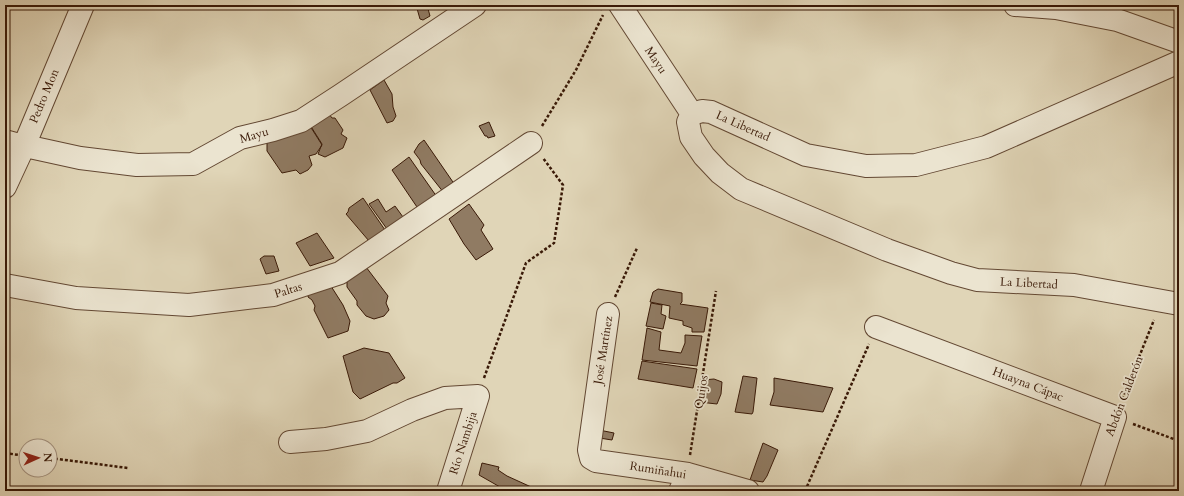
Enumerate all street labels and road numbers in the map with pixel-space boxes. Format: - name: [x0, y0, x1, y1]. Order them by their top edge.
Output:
- street label: Mayu: [641, 43, 671, 77]
- street label: Pedro Mon: [25, 66, 63, 126]
- street label: La Libertad: [713, 107, 773, 145]
- street label: Mayu: [238, 123, 271, 147]
- street label: La Libertad: [1000, 273, 1059, 293]
- street label: Paltas: [272, 278, 304, 302]
- street label: José Martínez: [589, 314, 616, 387]
- street label: Abdón Calderón: [1101, 353, 1147, 438]
- street label: Huayna Cápac: [990, 363, 1066, 405]
- street label: Quijos: [690, 374, 712, 410]
- street label: Río Nambija: [445, 409, 481, 477]
- street label: Rumiñahui: [629, 458, 688, 482]

